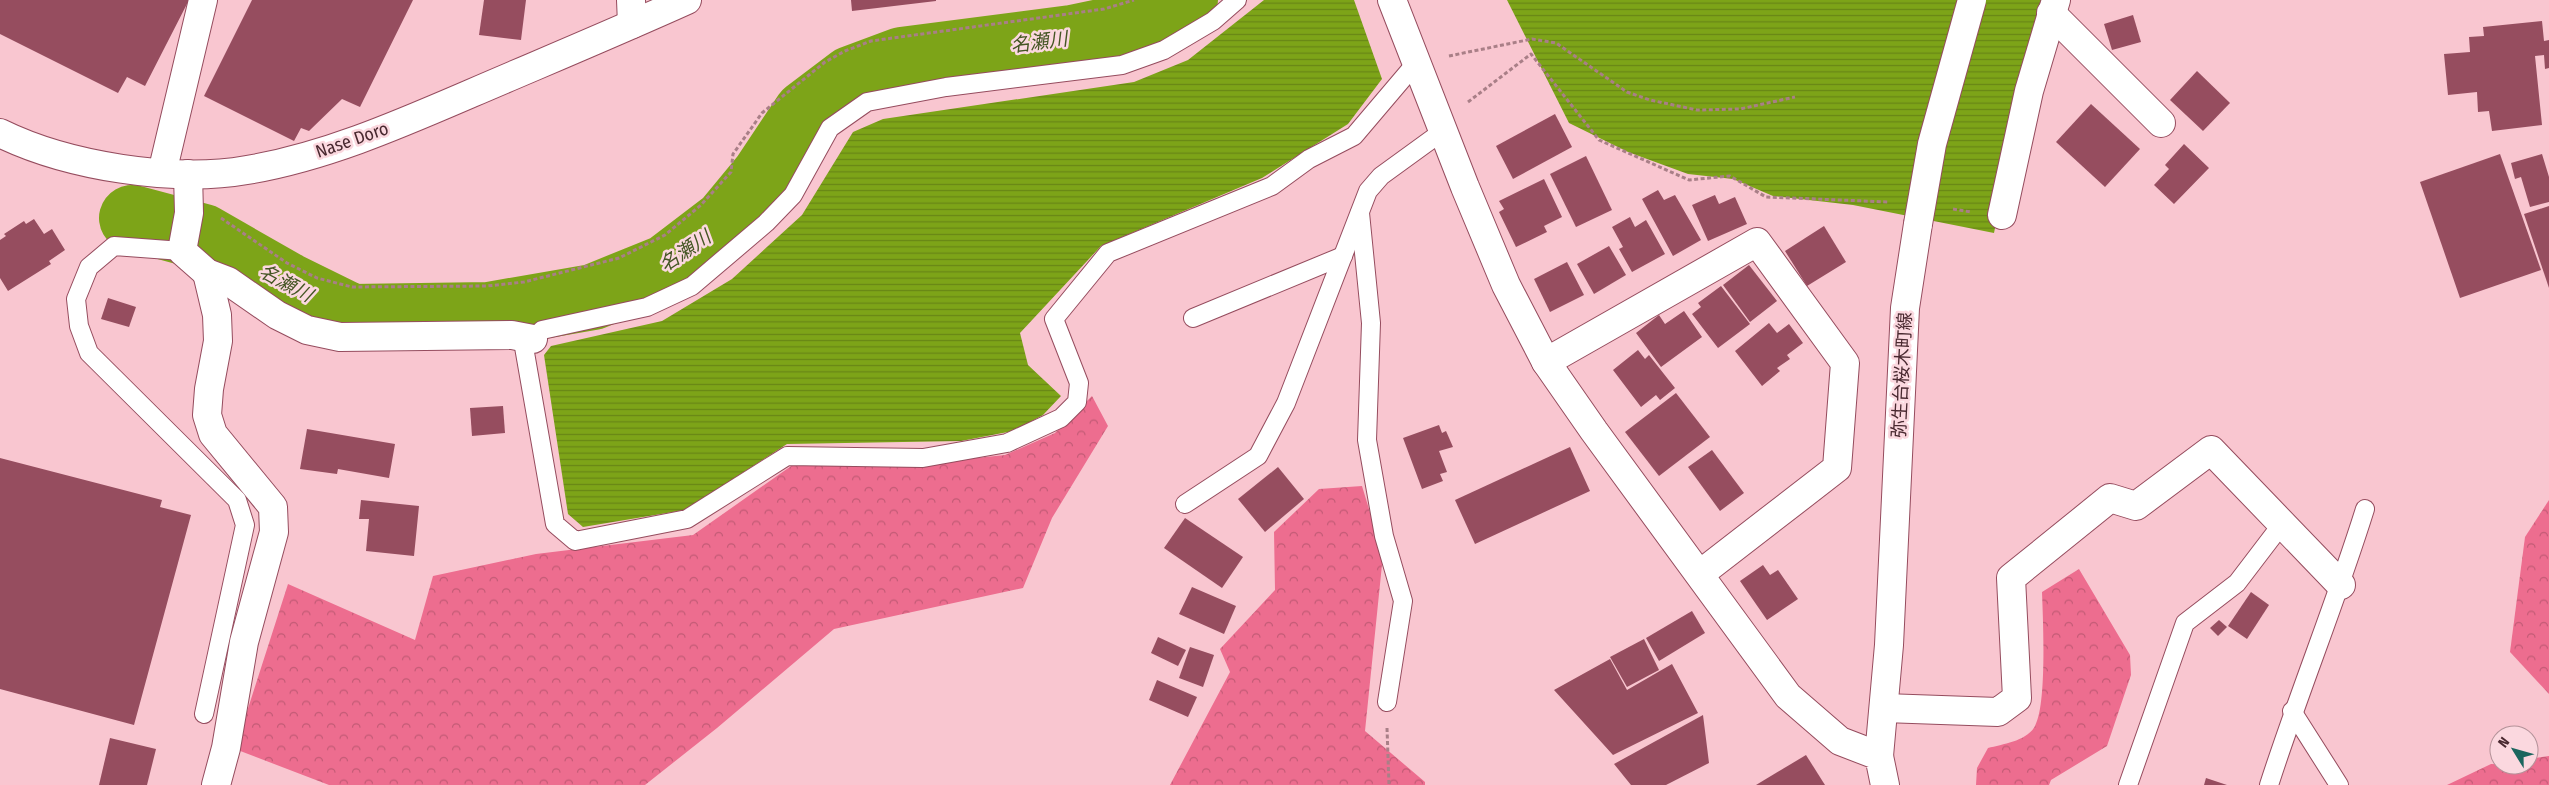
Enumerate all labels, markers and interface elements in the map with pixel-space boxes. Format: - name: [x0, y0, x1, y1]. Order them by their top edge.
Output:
- water label: 名瀬川: [1009, 27, 1071, 57]
- street label: Nase Doro: [313, 117, 391, 163]
- water label: 名瀬川: [655, 224, 717, 276]
- water label: 名瀬川: [255, 259, 318, 307]
- street label: 弥生台桜木町線: [1888, 312, 1916, 438]
- north arrow: [2489, 725, 2539, 775]
- text: N: [2495, 734, 2513, 751]

